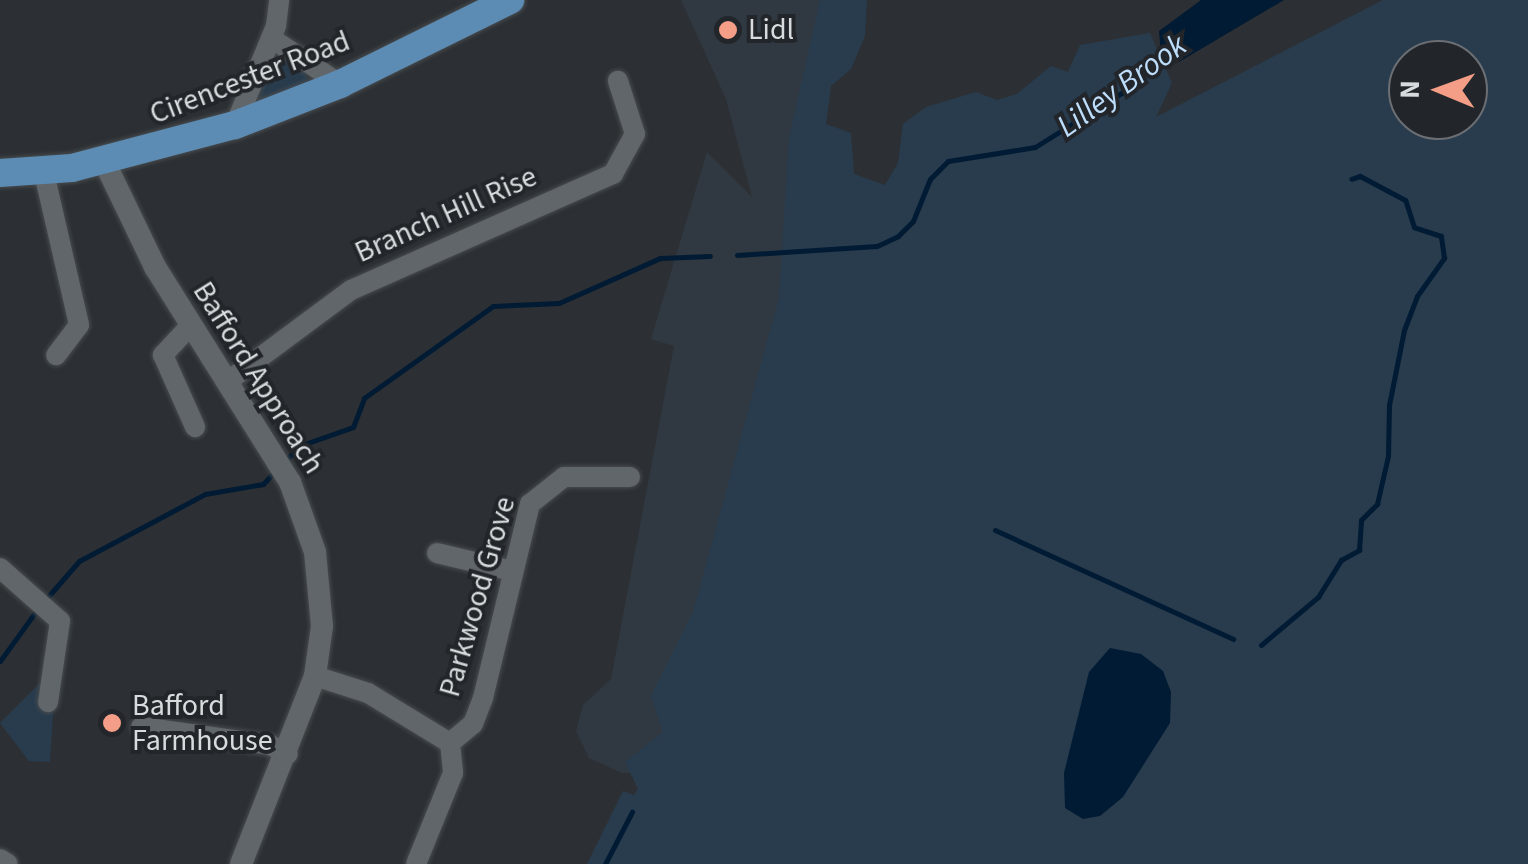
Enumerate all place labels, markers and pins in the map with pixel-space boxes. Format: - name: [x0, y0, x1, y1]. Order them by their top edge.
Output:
- place label: Lidl: [748, 12, 794, 48]
- marker: Lidl: [717, 19, 739, 41]
- place label: Bafford Farmhouse: [132, 688, 273, 758]
- marker: Bafford Farmhouse: [101, 712, 123, 734]

